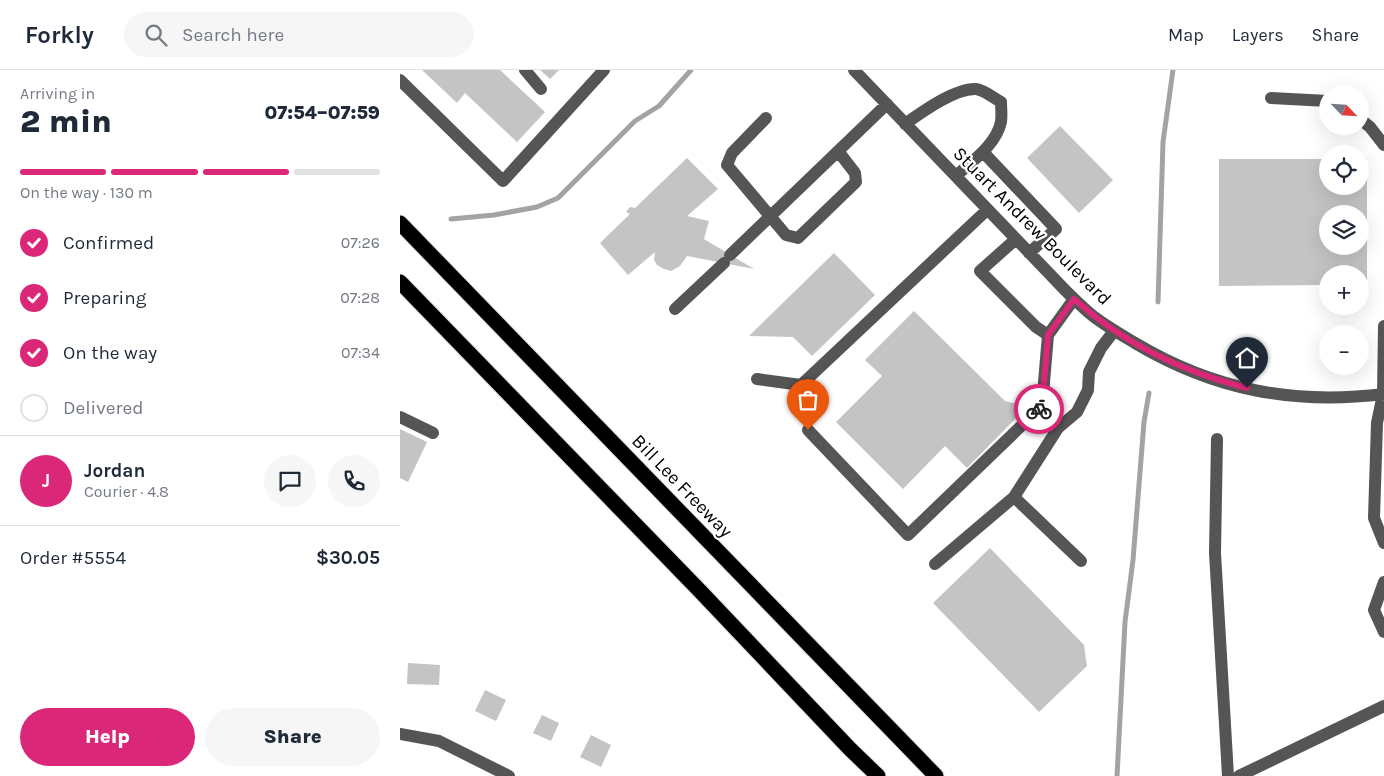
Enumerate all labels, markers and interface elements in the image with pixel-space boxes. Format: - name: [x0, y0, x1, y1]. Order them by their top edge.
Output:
- search box: [124, 12, 474, 57]
- text: Forkly: [25, 21, 94, 49]
- icon: search: [142, 21, 170, 49]
- text: Search here: [182, 24, 284, 46]
- text: Map: [1168, 24, 1204, 46]
- text: Layers: [1232, 24, 1284, 46]
- text: Share: [1312, 24, 1359, 46]
- text: Arriving in: [20, 84, 95, 103]
- north arrow: [1319, 85, 1369, 135]
- map controls: [1319, 85, 1369, 375]
- text: 07:54–07:59: [265, 102, 380, 124]
- text: 2 min: [20, 103, 112, 140]
- street label: Stuart Andrew Boulevard: [948, 142, 1116, 310]
- button: locate: [1319, 145, 1369, 195]
- text: On the way · 130 m: [20, 183, 153, 202]
- button: layers: [1319, 205, 1369, 255]
- icon: check: [20, 229, 48, 257]
- text: Confirmed: [63, 232, 154, 254]
- text: 07:26: [341, 233, 380, 252]
- button: +: [1319, 265, 1369, 315]
- icon: check: [20, 284, 48, 312]
- text: Preparing: [63, 287, 146, 309]
- text: 07:28: [340, 288, 380, 307]
- button: −: [1319, 325, 1369, 375]
- pin: [1226, 337, 1268, 388]
- icon: check: [20, 339, 48, 367]
- text: On the way: [63, 342, 157, 364]
- text: 07:34: [341, 343, 380, 362]
- icon: home: [1233, 344, 1261, 372]
- pin: [787, 379, 829, 430]
- courier: [1014, 384, 1064, 434]
- icon: bag: [794, 386, 822, 414]
- icon: bike: [1025, 395, 1053, 423]
- text: Delivered: [63, 397, 143, 419]
- street label: Bill Lee Freeway: [627, 430, 737, 542]
- button: chat: [264, 455, 316, 507]
- button: phone: [328, 455, 380, 507]
- text: Jordan: [84, 460, 145, 482]
- text: J: [42, 470, 50, 492]
- text: Courier · 4.8: [84, 482, 169, 501]
- text: Order #5554: [20, 547, 126, 569]
- text: $30.05: [316, 547, 380, 569]
- button: Help: [20, 708, 195, 766]
- button: Share: [205, 708, 380, 766]

